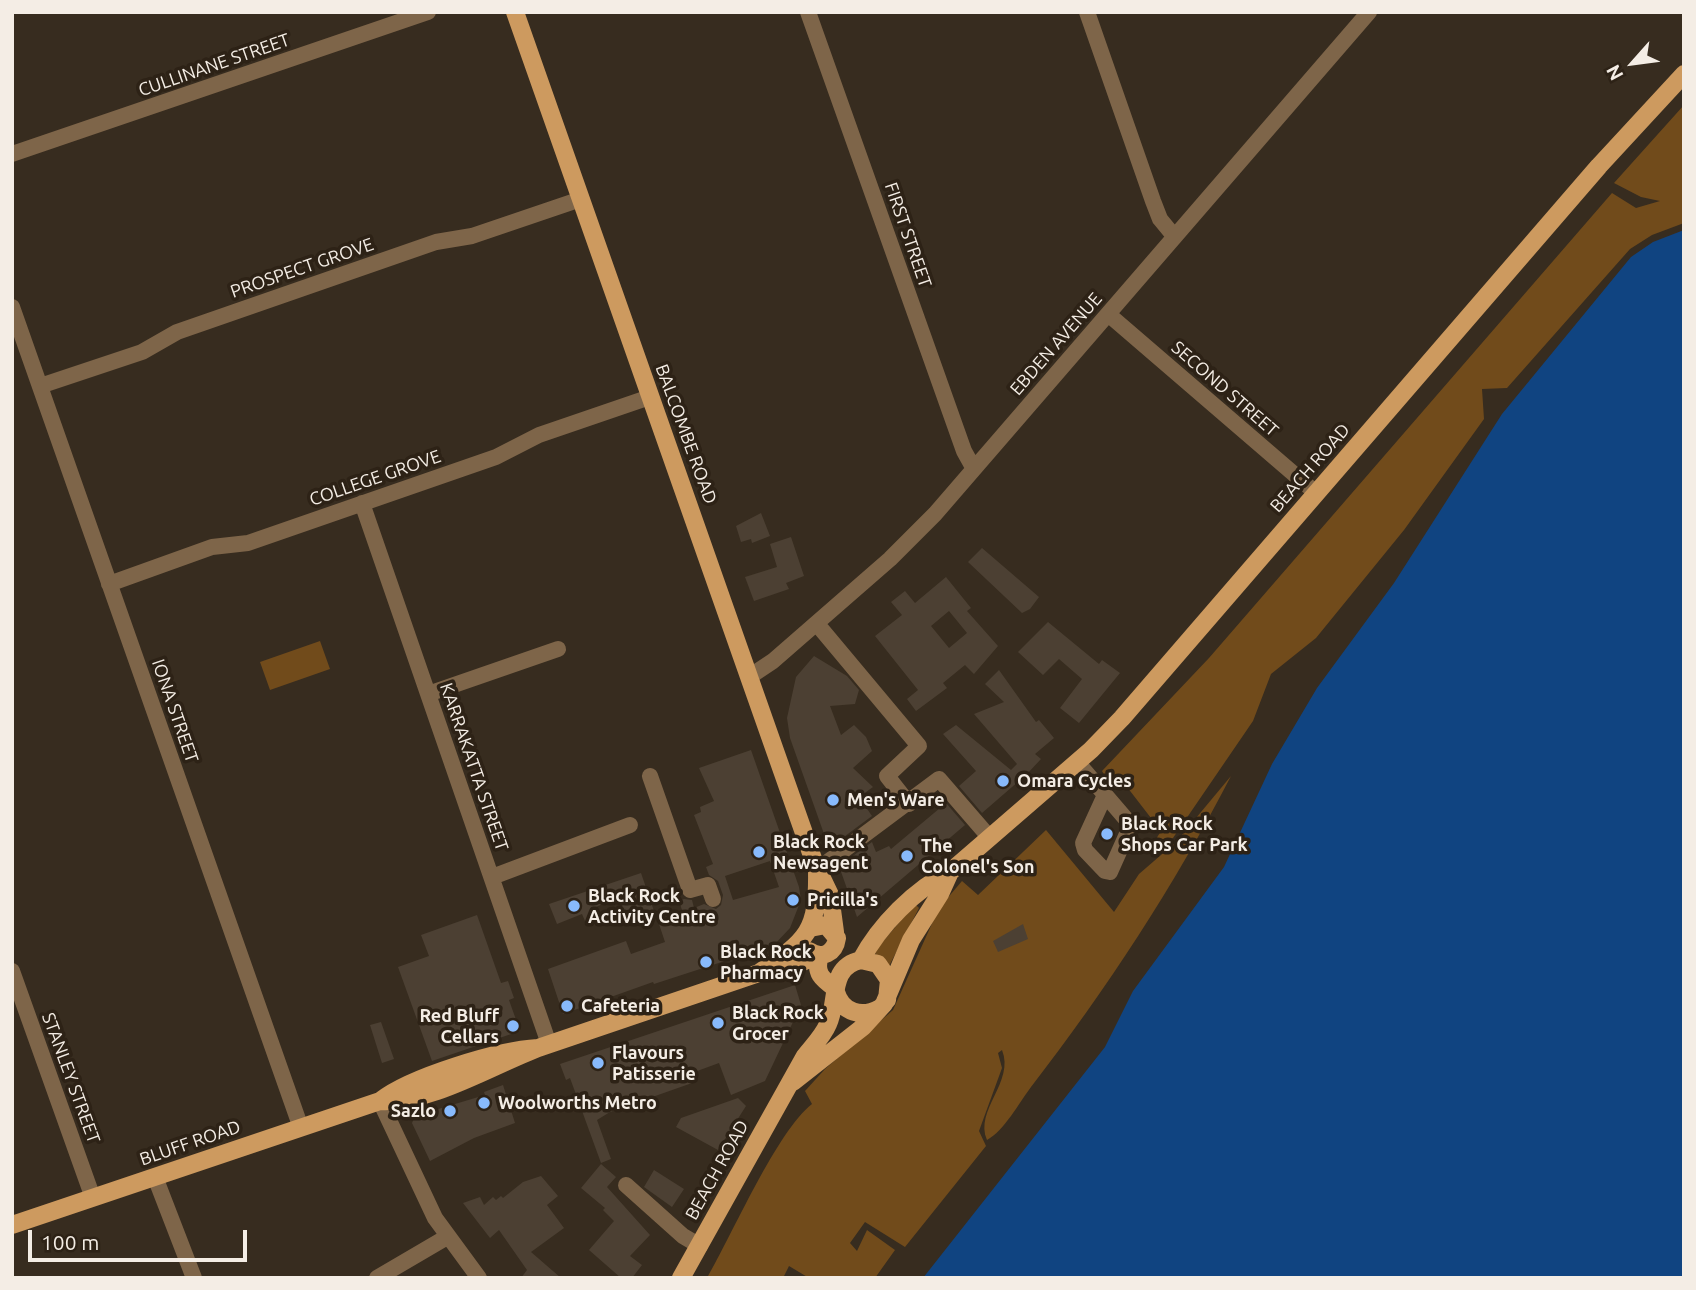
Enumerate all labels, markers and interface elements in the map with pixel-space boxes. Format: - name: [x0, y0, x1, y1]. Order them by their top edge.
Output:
- north arrow: [1598, 28, 1668, 98]
- street label: CULLINANE STREET: [135, 29, 293, 101]
- text: N: [1601, 61, 1628, 84]
- street label: FIRST STREET: [880, 180, 936, 290]
- street label: PROSPECT GROVE: [228, 233, 376, 303]
- street label: EBDEN AVENUE: [1006, 288, 1106, 400]
- street label: SECOND STREET: [1167, 337, 1283, 441]
- street label: BALCOMBE ROAD: [651, 361, 721, 507]
- street label: BEACH ROAD: [1266, 419, 1354, 517]
- street label: COLLEGE GROVE: [306, 445, 444, 511]
- street label: IONA STREET: [147, 656, 203, 766]
- street label: KARRAKATTA STREET: [435, 680, 513, 854]
- place label: Omara Cycles: [1017, 770, 1132, 792]
- marker: Omara Cycles: [995, 773, 1011, 789]
- place label: Men's Ware: [847, 789, 945, 811]
- marker: Men's Ware: [825, 792, 841, 808]
- place label: Black Rock Shops Car Park: [1121, 813, 1248, 856]
- marker: Black Rock Shops Car Park: [1099, 826, 1115, 842]
- place label: Black Rock Newsagent: [773, 831, 868, 874]
- place label: The Colonel's Son: [921, 835, 1035, 878]
- marker: Black Rock Newsagent: [751, 844, 767, 860]
- marker: The Colonel's Son: [899, 848, 915, 864]
- place label: Black Rock Activity Centre: [588, 885, 716, 928]
- place label: Pricilla's: [807, 889, 878, 911]
- marker: Pricilla's: [785, 892, 801, 908]
- marker: Black Rock Activity Centre: [566, 898, 582, 914]
- place label: Black Rock Pharmacy: [720, 941, 812, 984]
- marker: Black Rock Pharmacy: [698, 954, 714, 970]
- place label: Cafeteria: [581, 995, 660, 1017]
- marker: Cafeteria: [559, 998, 575, 1014]
- place label: Black Rock Grocer: [732, 1002, 824, 1044]
- place label: Red Bluff Cellars: [419, 1005, 499, 1048]
- street label: STANLEY STREET: [37, 1010, 105, 1146]
- marker: Black Rock Grocer: [710, 1015, 726, 1031]
- marker: Red Bluff Cellars: [505, 1018, 521, 1034]
- place label: Flavours Patisserie: [612, 1042, 696, 1084]
- marker: Flavours Patisserie: [590, 1055, 606, 1071]
- place label: Woolworths Metro: [498, 1092, 657, 1114]
- marker: Woolworths Metro: [476, 1095, 492, 1111]
- place label: Sazlo: [391, 1100, 436, 1122]
- marker: Sazlo: [442, 1103, 458, 1119]
- street label: BLUFF ROAD: [137, 1116, 243, 1170]
- street label: BEACH ROAD: [681, 1116, 753, 1224]
- scale bar: [32, 1216, 250, 1260]
- text: 100 m: [41, 1230, 99, 1254]

